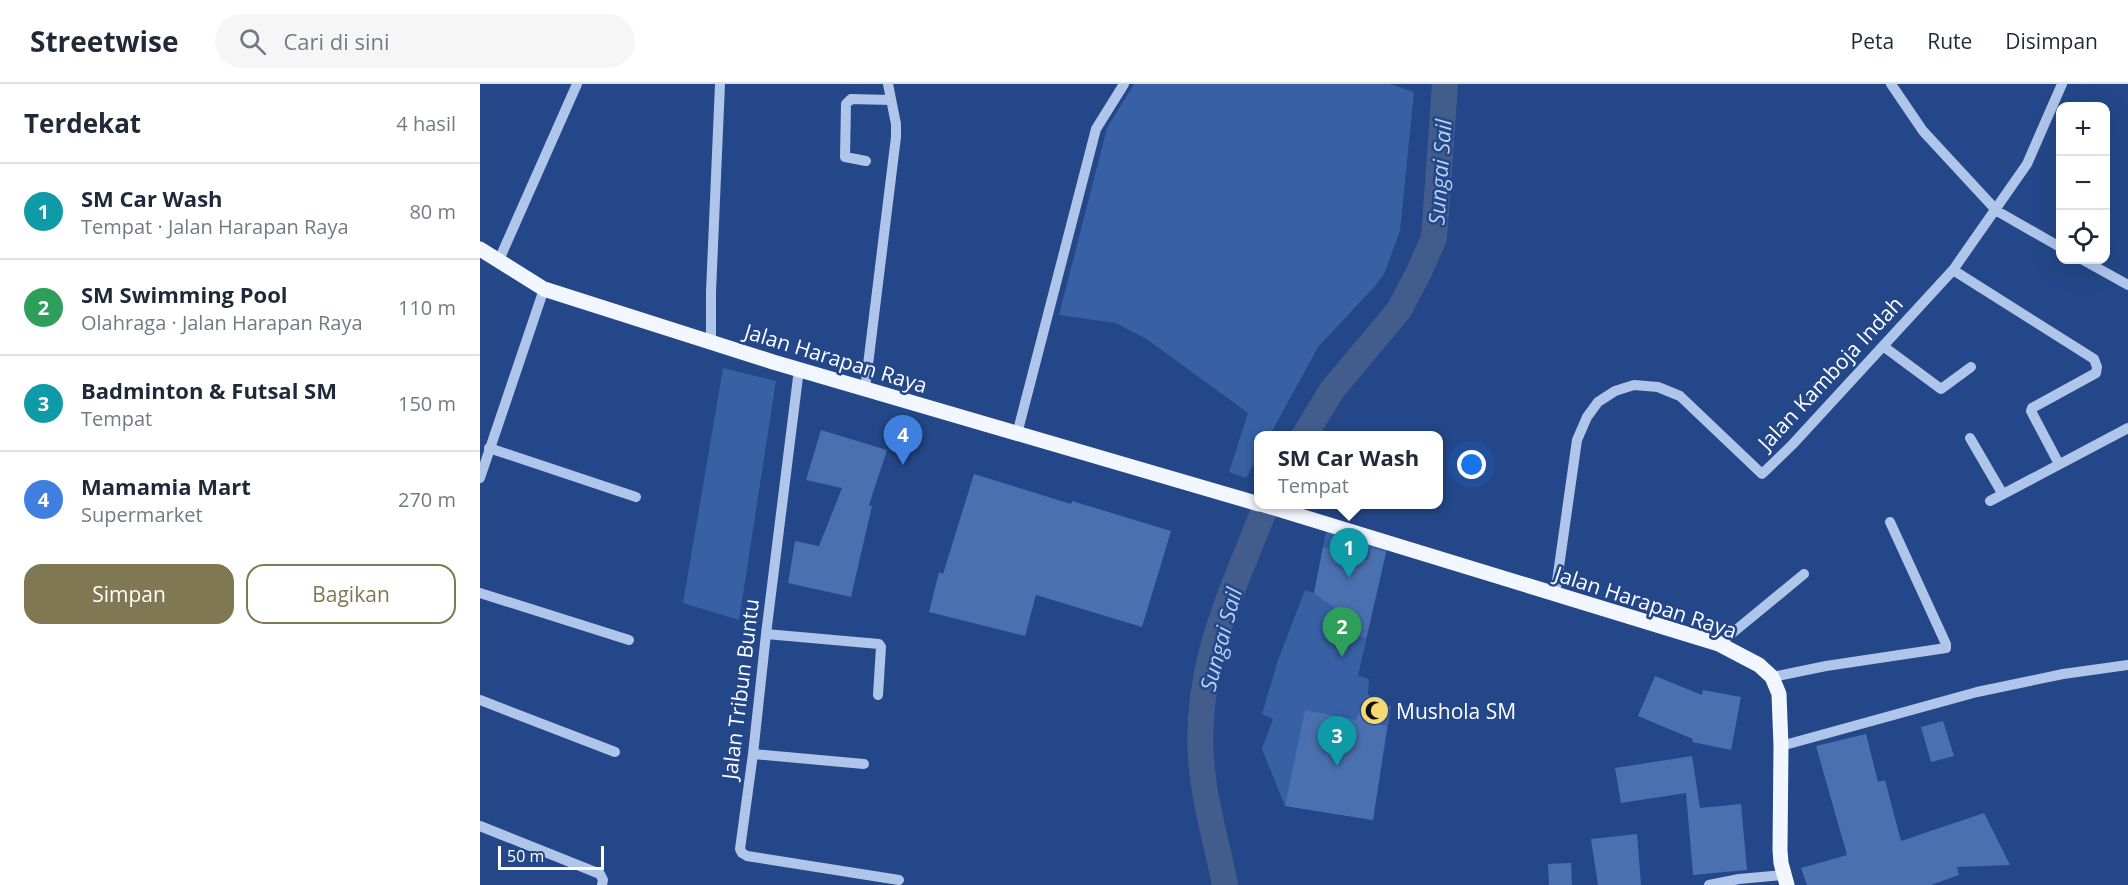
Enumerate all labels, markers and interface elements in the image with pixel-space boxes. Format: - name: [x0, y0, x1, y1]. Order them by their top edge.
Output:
- search box: [215, 14, 635, 68]
- text: Streetwise: [30, 22, 179, 60]
- icon: search: [236, 25, 269, 58]
- text: Cari di sini: [284, 26, 390, 56]
- text: Peta: [1851, 27, 1894, 55]
- text: Rute: [1927, 27, 1972, 55]
- text: Disimpan: [2005, 27, 2098, 55]
- map controls: [2056, 102, 2110, 264]
- button: +: [2056, 102, 2110, 156]
- text: Terdekat: [24, 105, 141, 141]
- text: 4 hasil: [396, 110, 456, 137]
- water label: Sungai Sail: [1420, 118, 1458, 226]
- button: −: [2056, 156, 2110, 210]
- text: SM Car Wash: [81, 183, 223, 213]
- text: 1: [38, 198, 49, 225]
- text: 80 m: [409, 198, 456, 225]
- button: locate: [2056, 210, 2110, 264]
- text: Tempat · Jalan Harapan Raya: [81, 213, 349, 240]
- text: SM Swimming Pool: [81, 279, 288, 309]
- street label: Jalan Kamboja Indah: [1750, 290, 1909, 457]
- text: 2: [38, 294, 49, 321]
- text: 110 m: [398, 294, 456, 321]
- text: Olahraga · Jalan Harapan Raya: [81, 309, 363, 336]
- street label: Jalan Harapan Raya: [739, 316, 931, 399]
- text: Badminton & Futsal SM: [81, 375, 337, 405]
- text: 3: [38, 390, 49, 417]
- text: 150 m: [398, 390, 456, 417]
- text: Tempat: [81, 405, 152, 432]
- pin: 4: [884, 416, 922, 465]
- popup: [1254, 431, 1443, 509]
- text: SM Car Wash: [1278, 442, 1419, 472]
- your location: [1457, 450, 1486, 479]
- text: Mamamia Mart: [81, 471, 251, 501]
- text: Tempat: [1278, 472, 1349, 499]
- text: 4: [38, 486, 49, 513]
- text: 270 m: [398, 486, 456, 513]
- text: Supermarket: [81, 501, 203, 528]
- pin: 1: [1330, 528, 1368, 578]
- street label: Jalan Harapan Raya: [1550, 559, 1741, 645]
- button: Simpan: [24, 564, 234, 624]
- button: Bagikan: [246, 564, 456, 624]
- water label: Sungai Sail: [1192, 583, 1248, 694]
- street label: Jalan Tribun Buntu: [715, 597, 765, 783]
- pin: 2: [1322, 608, 1362, 657]
- mosque icon: Mushola SM: [1359, 695, 1391, 727]
- place label: Mushola SM: [1396, 697, 1516, 725]
- pin: 3: [1318, 716, 1356, 766]
- scale bar: [498, 843, 604, 870]
- text: 50 m: [507, 845, 544, 867]

